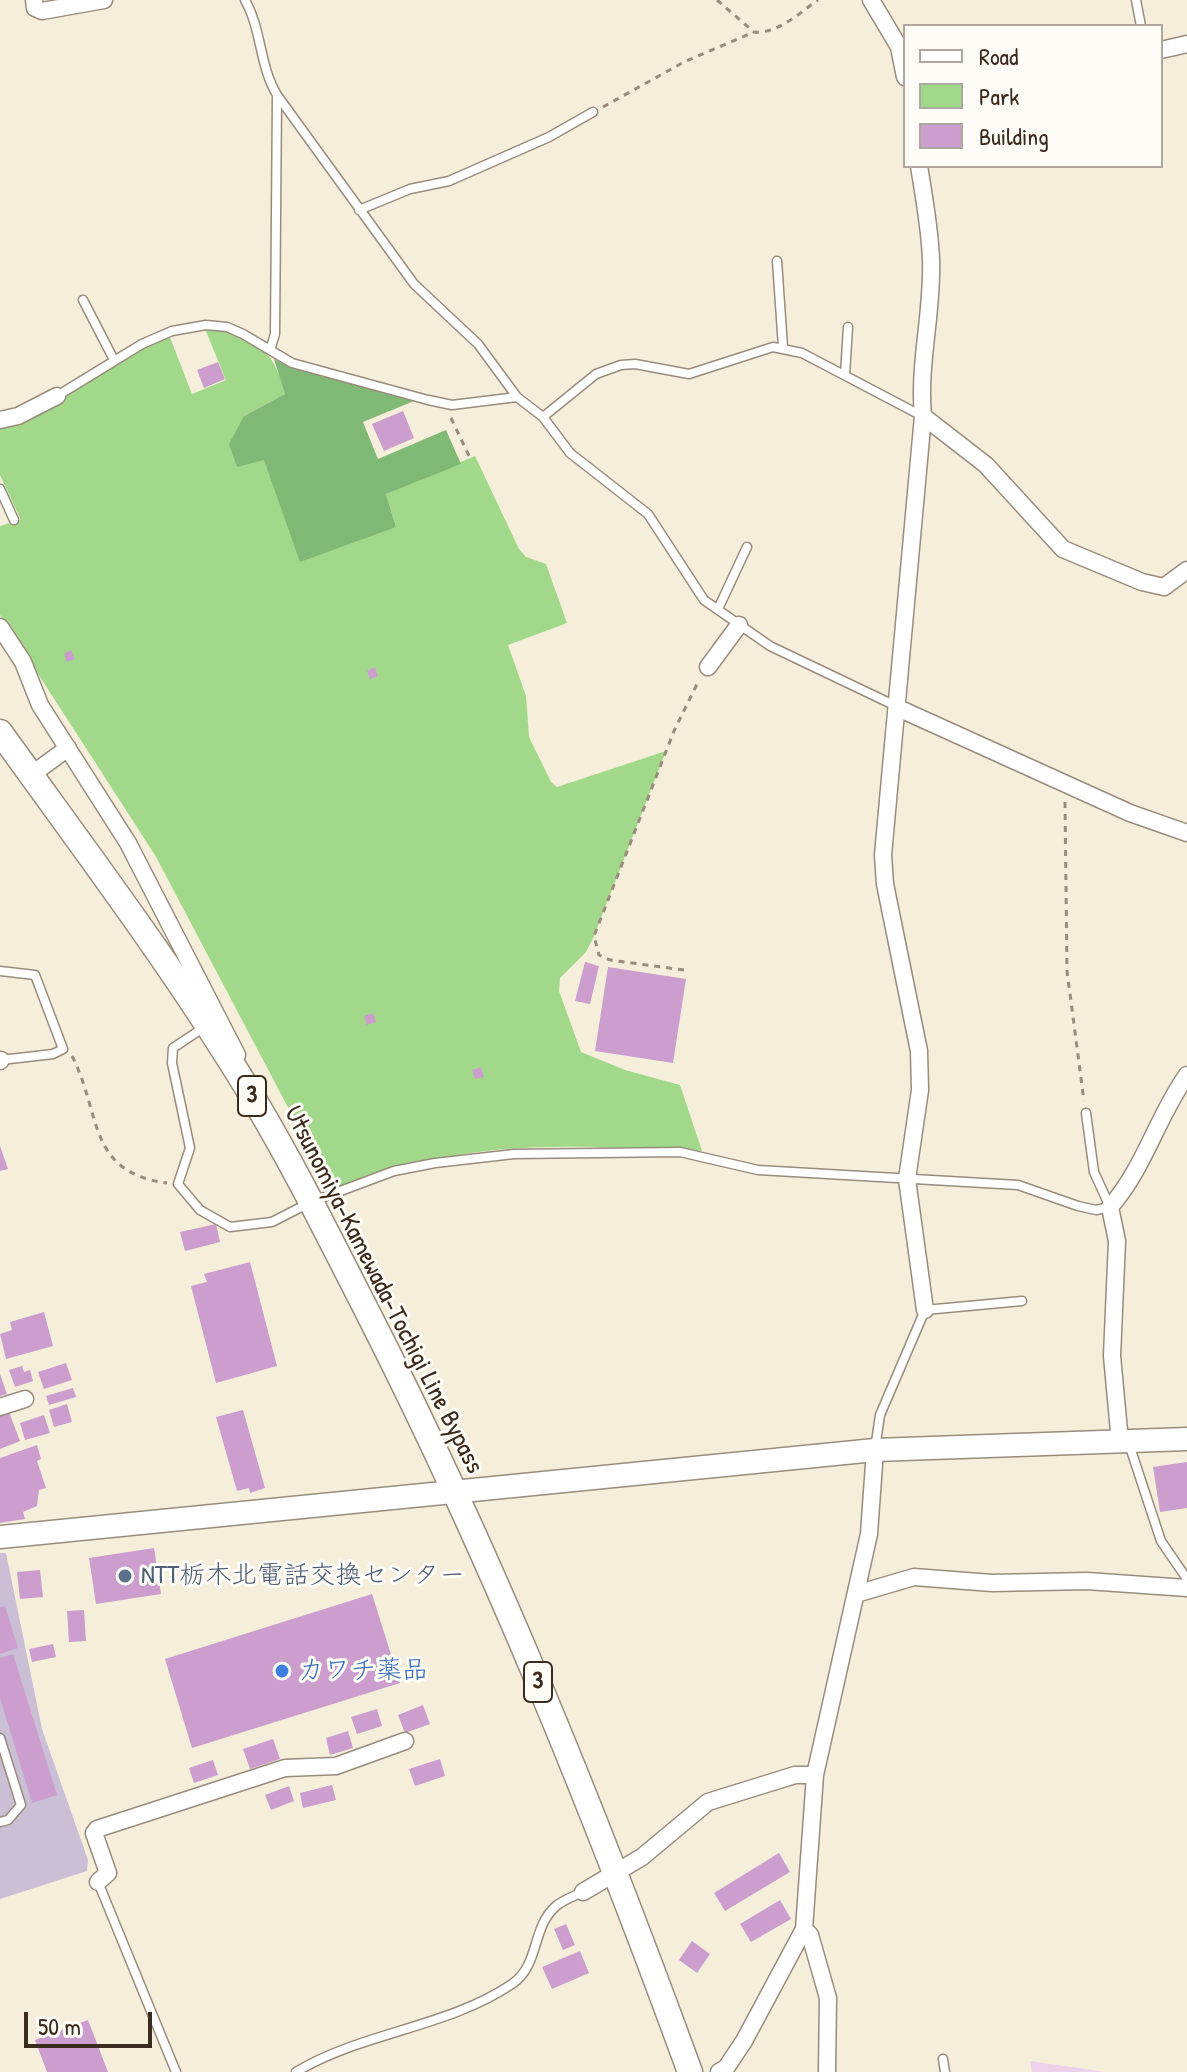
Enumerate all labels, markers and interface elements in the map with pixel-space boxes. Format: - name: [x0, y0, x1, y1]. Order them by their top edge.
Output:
- legend: [903, 24, 1163, 168]
- text: Road: [979, 40, 1018, 72]
- text: Park: [979, 80, 1019, 112]
- text: Building: [979, 120, 1049, 152]
- road number: 3: [238, 1076, 266, 1116]
- street label: Utsunomiya-Kamewada-Tochigi Line Bypass: [277, 1101, 489, 1479]
- place label: NTT栃木北電話交換センター: [141, 1560, 465, 1592]
- marker: NTT栃木北電話交換センター: [116, 1567, 134, 1585]
- place label: カワチ薬品: [298, 1655, 428, 1687]
- marker: カワチ薬品: [273, 1662, 291, 1680]
- road number: 3: [524, 1662, 552, 1702]
- scale bar: [28, 1996, 156, 2046]
- text: 50 m: [38, 2010, 81, 2042]

